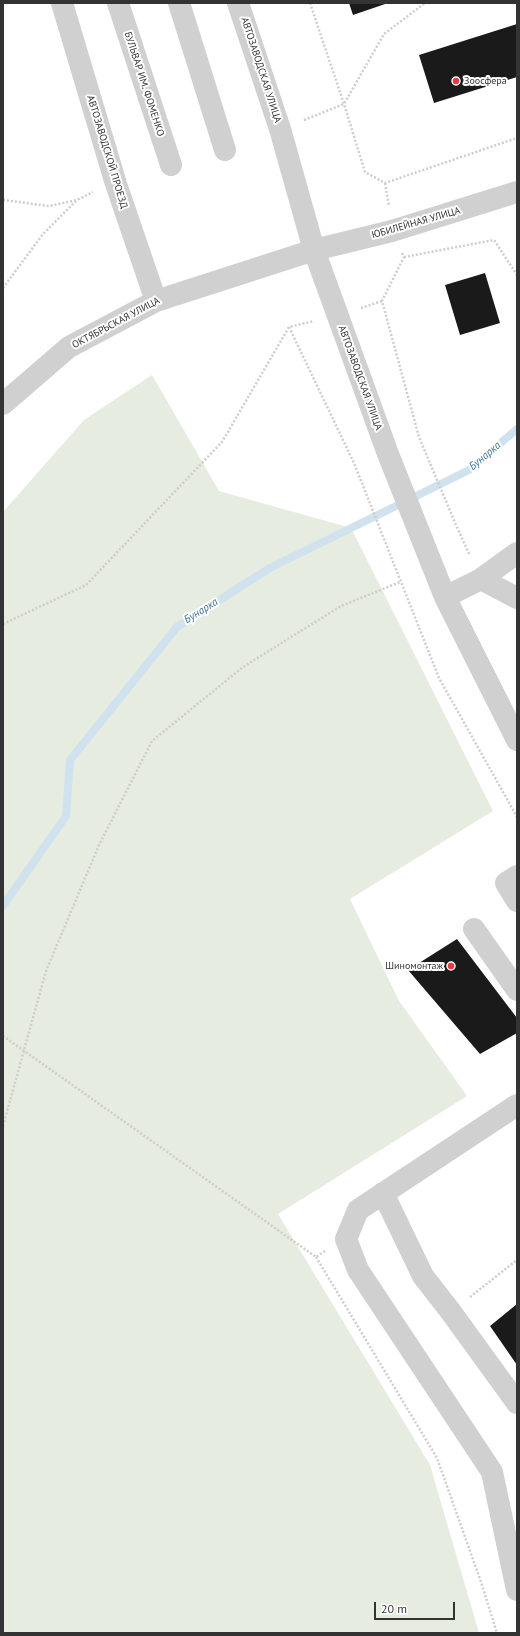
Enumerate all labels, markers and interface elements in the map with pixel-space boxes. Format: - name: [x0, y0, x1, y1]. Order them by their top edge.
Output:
- street label: АВТОЗАВОДСКАЯ УЛИЦА: [238, 16, 284, 124]
- street label: БУЛЬВАР ИМ. ФОМЕНКО: [121, 30, 167, 138]
- place label: Зоосфера: [464, 75, 507, 87]
- marker: Зоосфера: [451, 76, 461, 86]
- street label: АВТОЗАВОДСКОЙ ПРОЕЗД: [84, 94, 130, 210]
- street label: ЮБИЛЕЙНАЯ УЛИЦА: [370, 205, 462, 241]
- street label: ОКТЯБРЬСКАЯ УЛИЦА: [70, 295, 162, 351]
- street label: АВТОЗАВОДСКАЯ УЛИЦА: [335, 324, 385, 432]
- water label: Бунарка: [466, 439, 504, 473]
- water label: Бунарка: [182, 595, 220, 627]
- place label: Шиномонтаж: [385, 960, 443, 972]
- marker: Шиномонтаж: [446, 961, 456, 971]
- scale bar: [376, 1594, 457, 1620]
- text: 20 m: [381, 1601, 407, 1616]

